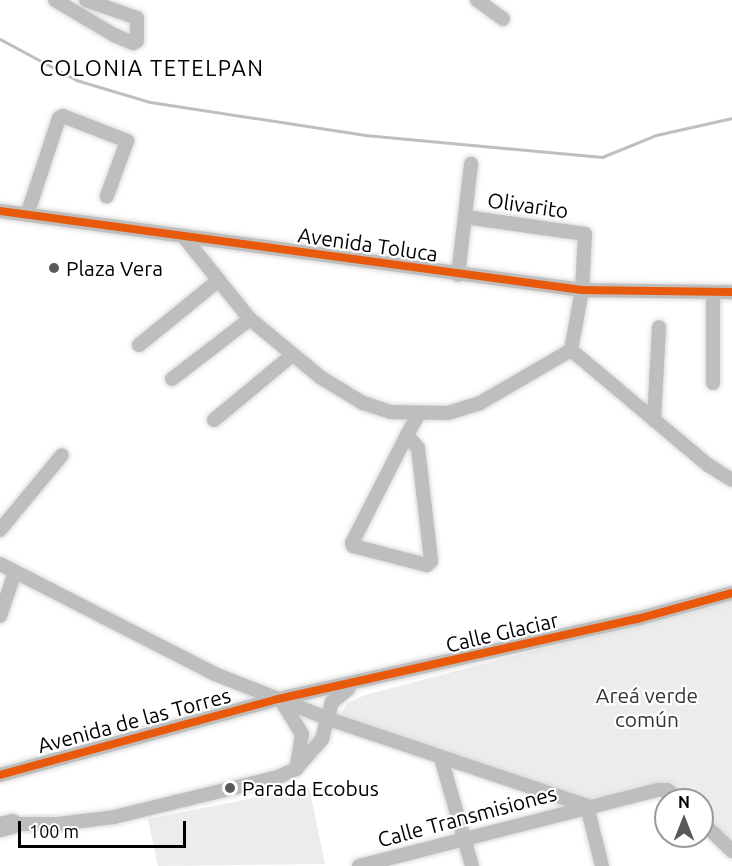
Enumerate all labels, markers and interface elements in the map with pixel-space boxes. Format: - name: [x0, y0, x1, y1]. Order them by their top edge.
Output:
- district label: COLONIA TETELPAN: [39, 55, 265, 81]
- street label: Olivarito: [486, 187, 570, 223]
- street label: Avenida Toluca: [296, 222, 440, 266]
- place label: Plaza Vera: [66, 255, 163, 281]
- marker: Plaza Vera: [47, 261, 61, 275]
- street label: Calle Glaciar: [443, 607, 561, 657]
- street label: Avenida de las Torres: [35, 682, 233, 758]
- park label: Areá verde común: [596, 682, 698, 732]
- place label: Parada Ecobus: [242, 775, 379, 801]
- street label: Calle Transmisiones: [375, 780, 559, 852]
- marker: Parada Ecobus: [223, 781, 237, 795]
- north arrow: [654, 788, 714, 848]
- text: N: [678, 793, 690, 811]
- scale bar: [21, 809, 189, 847]
- text: 100 m: [29, 821, 79, 841]

